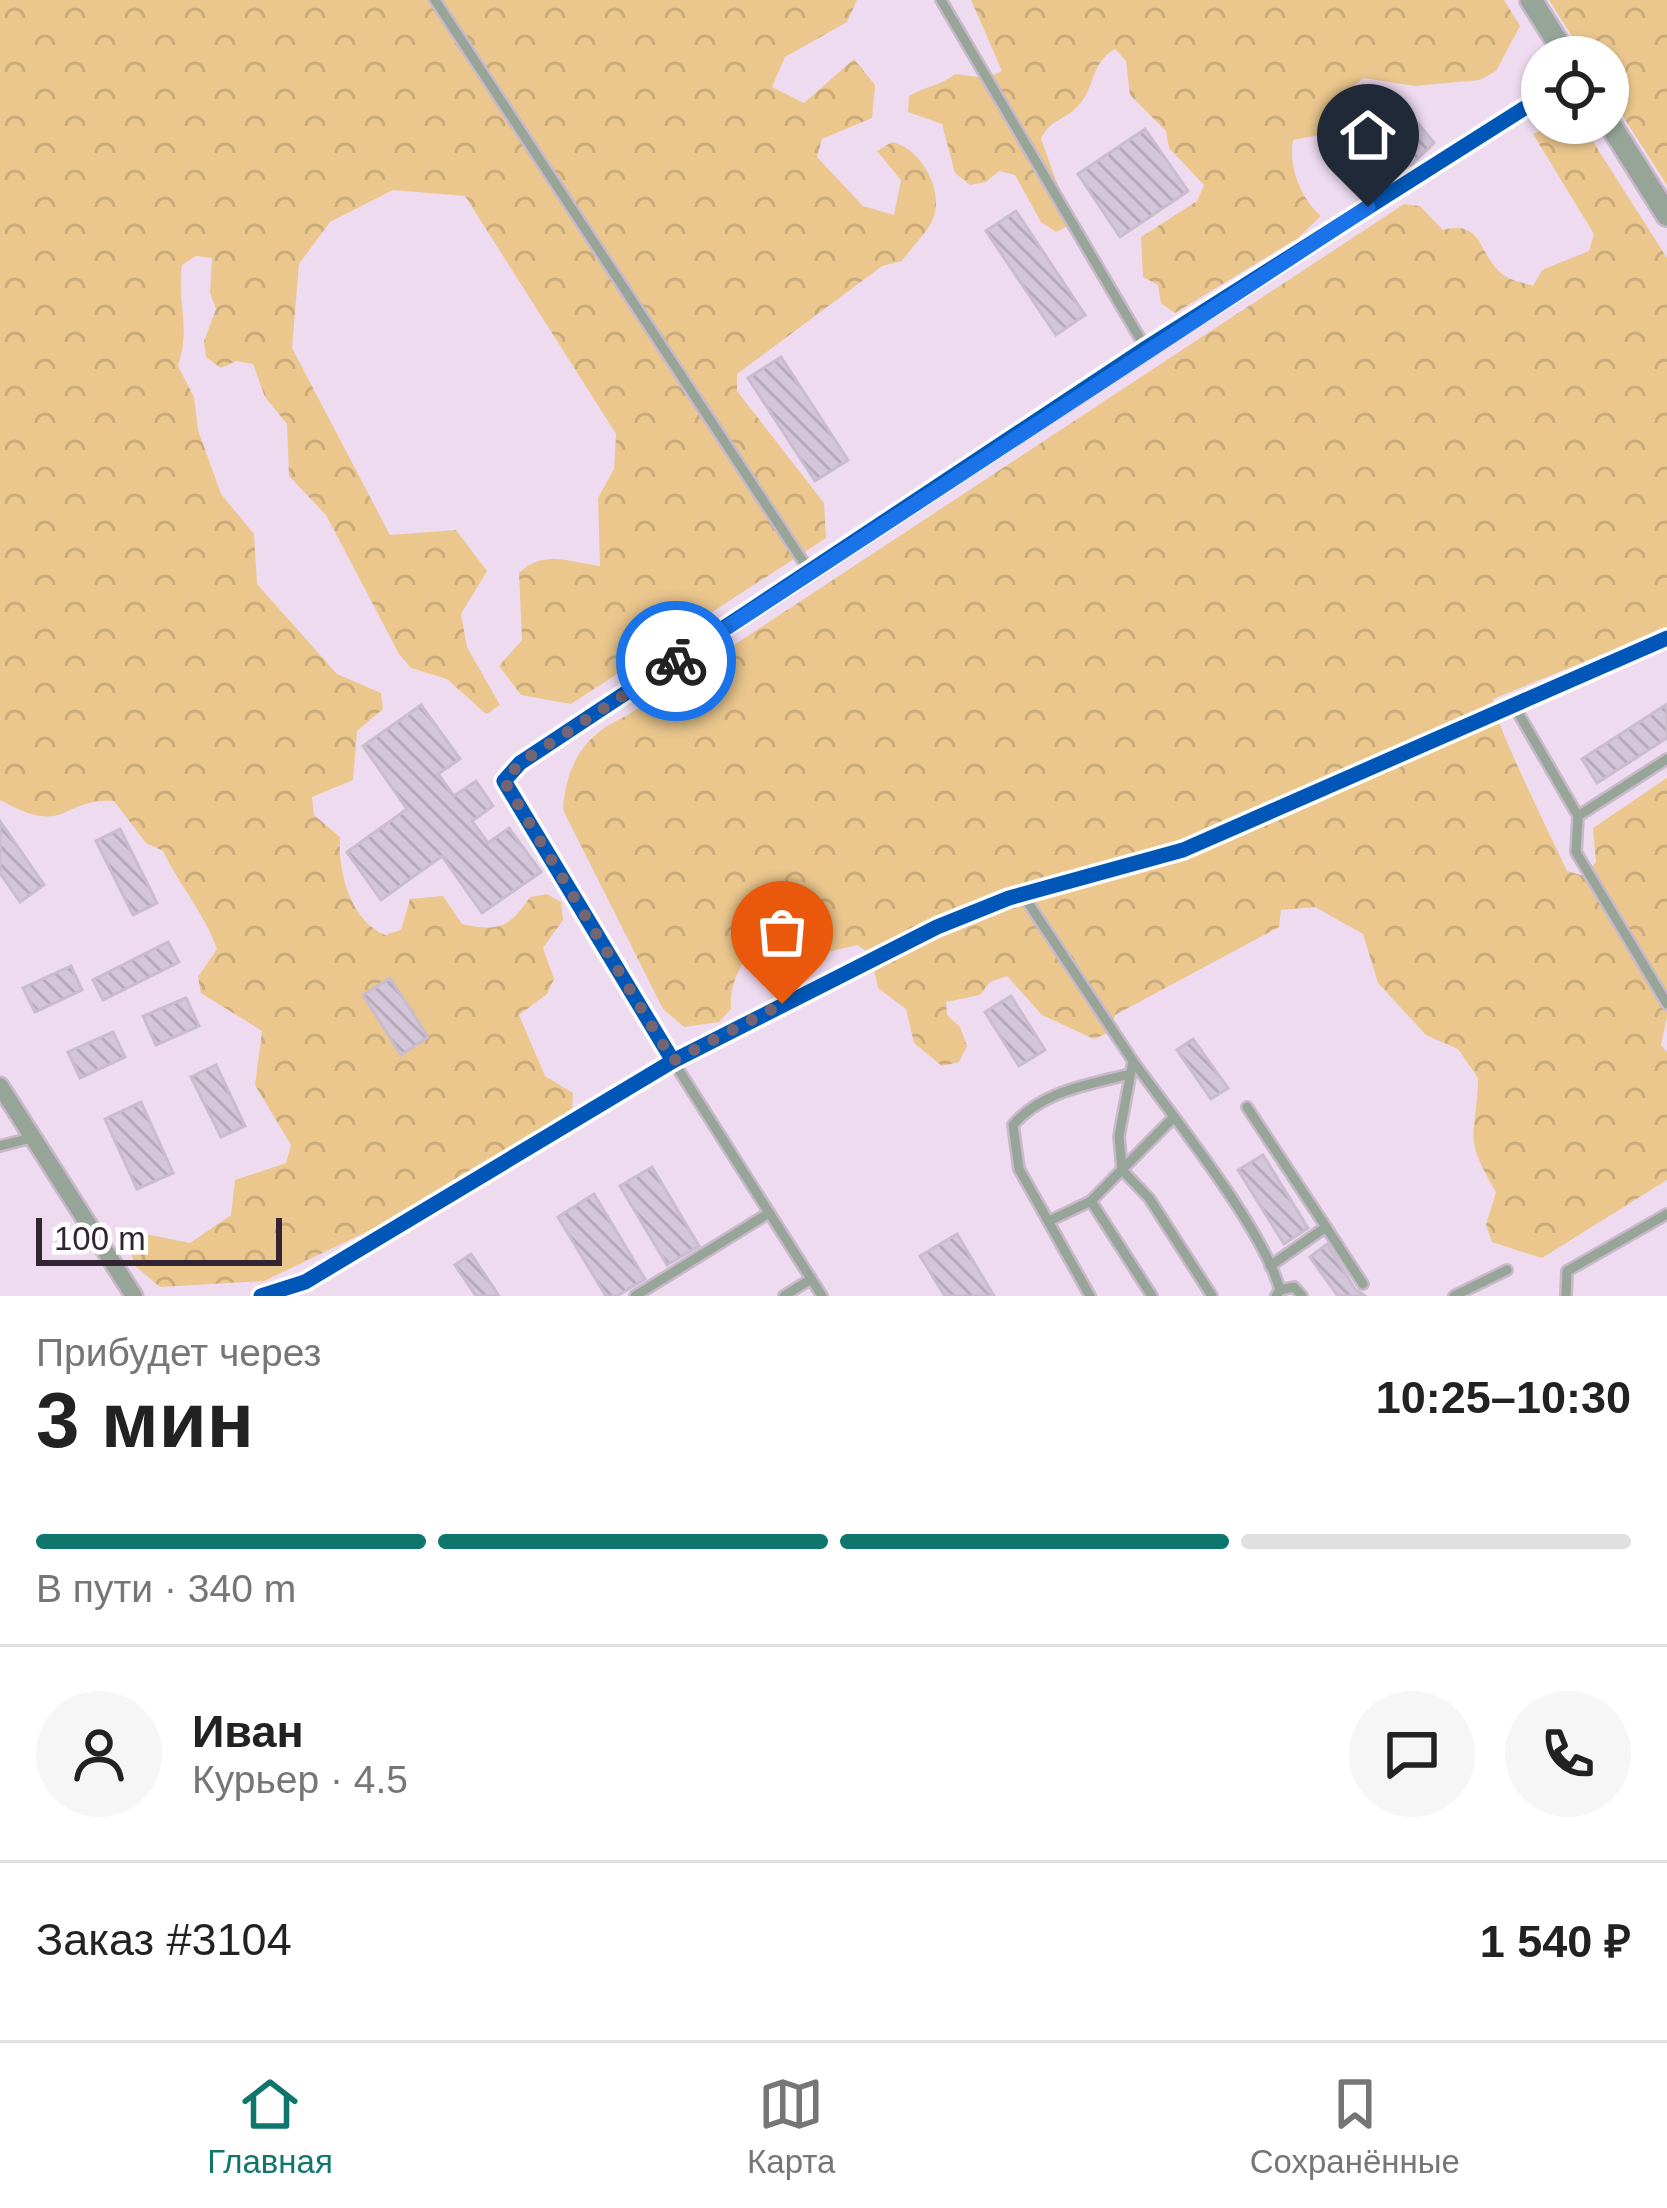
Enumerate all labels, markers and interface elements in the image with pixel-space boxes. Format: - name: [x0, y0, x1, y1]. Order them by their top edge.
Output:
- map controls: [1521, 36, 1629, 144]
- button: locate: [1521, 36, 1629, 144]
- pin: [1317, 84, 1419, 207]
- icon: home: [1335, 102, 1401, 168]
- courier: [616, 601, 736, 721]
- icon: bike: [643, 628, 709, 694]
- pin: [731, 881, 833, 1004]
- icon: bag: [749, 899, 815, 965]
- scale bar: [36, 1212, 282, 1265]
- text: 100 m: [54, 1220, 146, 1257]
- text: Прибудет через: [36, 1331, 321, 1374]
- text: 10:25–10:30: [1376, 1372, 1631, 1423]
- text: 3 мин: [36, 1376, 254, 1464]
- text: В пути · 340 m: [36, 1567, 296, 1610]
- button: person: [36, 1691, 162, 1817]
- button: chat: [1349, 1691, 1475, 1817]
- button: phone: [1505, 1691, 1631, 1817]
- text: Иван: [192, 1706, 304, 1757]
- text: Курьер · 4.5: [192, 1758, 408, 1801]
- text: Заказ #3104: [36, 1914, 292, 1965]
- text: 1 540 ₽: [1480, 1916, 1631, 1967]
- tab: Главная: [207, 2071, 333, 2181]
- tab: Карта: [747, 2071, 835, 2181]
- tab: Сохранённые: [1250, 2071, 1460, 2181]

